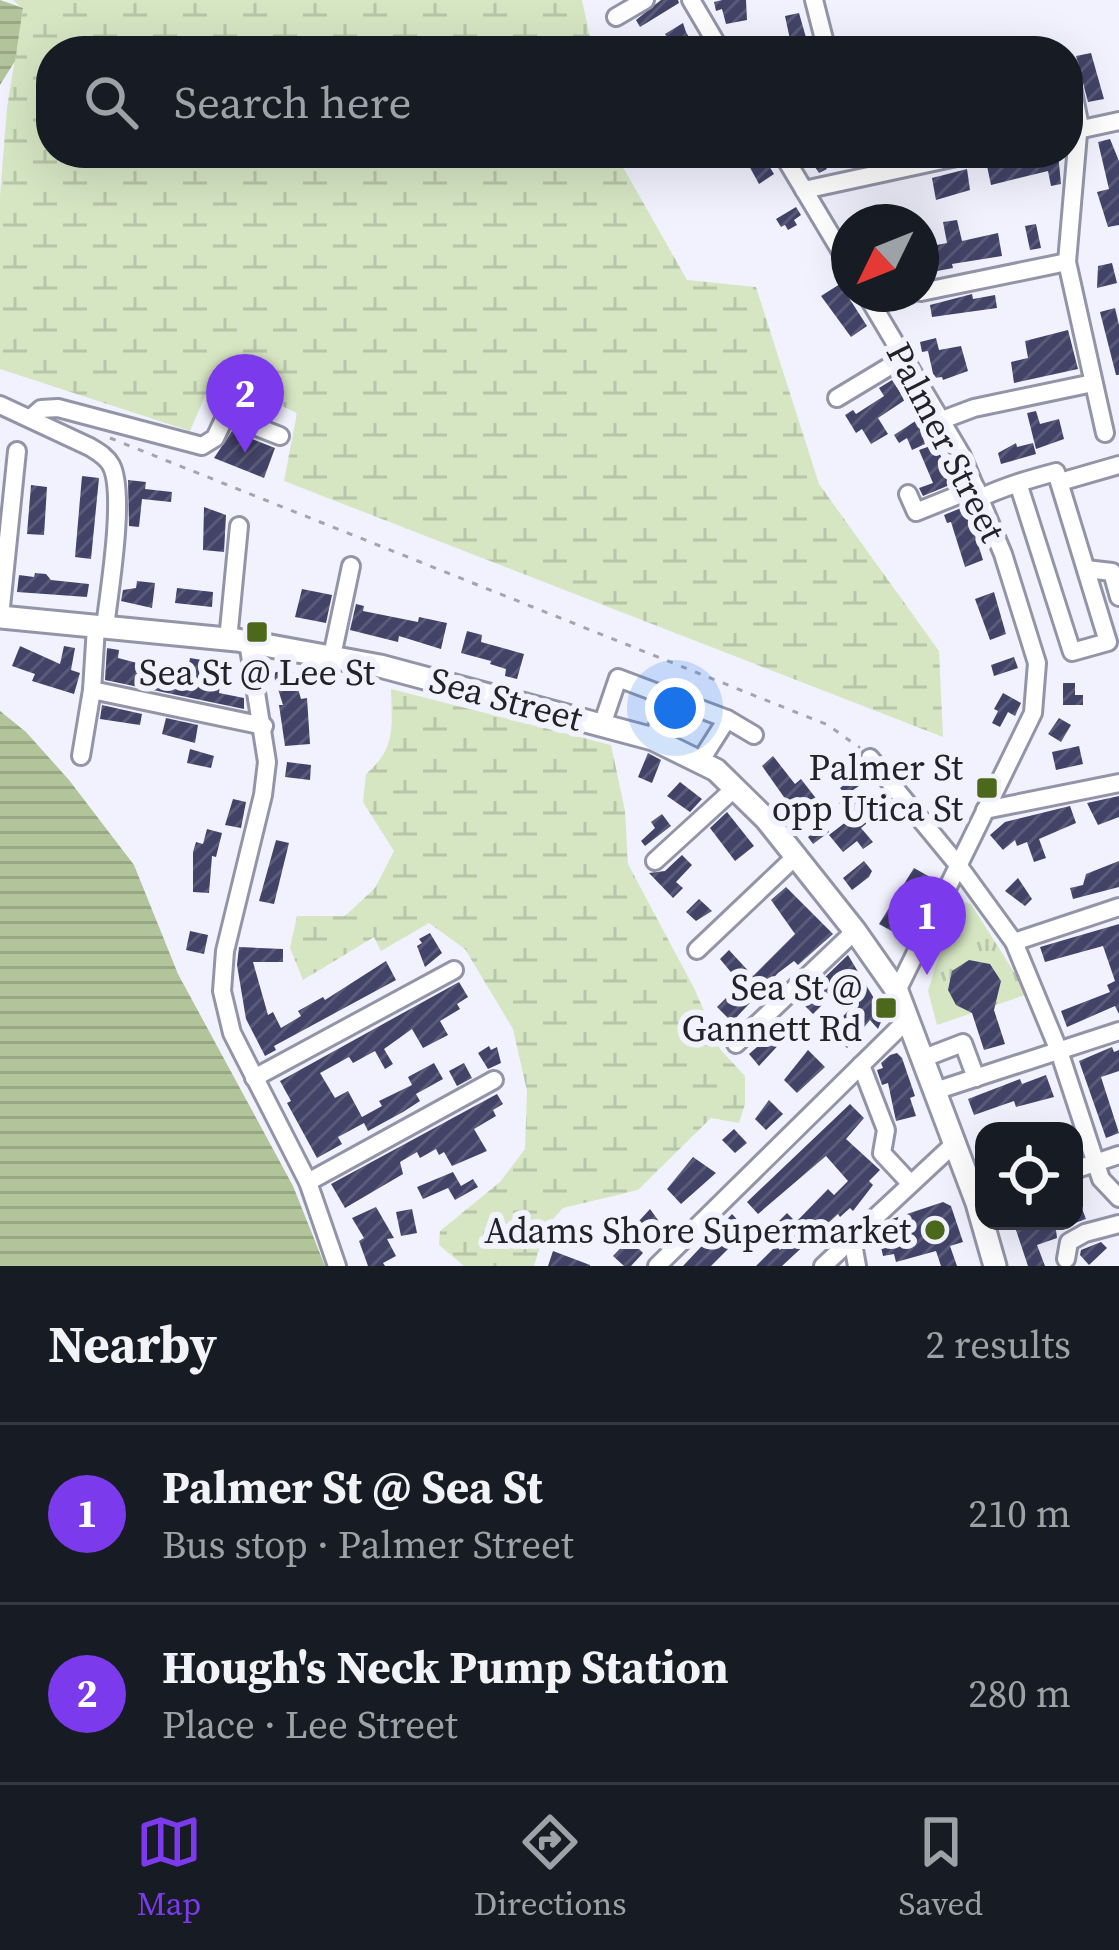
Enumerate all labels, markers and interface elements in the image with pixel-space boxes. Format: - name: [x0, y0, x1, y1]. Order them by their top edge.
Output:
- search box: [36, 36, 1083, 168]
- icon: search: [78, 69, 144, 135]
- text: Search here: [174, 71, 411, 133]
- north arrow: [831, 204, 939, 312]
- street label: Palmer Street: [875, 334, 1017, 550]
- pin: 2: [206, 354, 284, 453]
- marker: Sea St @ Lee St: [244, 619, 270, 645]
- place label: Sea St @ Lee St: [139, 648, 375, 697]
- street label: Sea Street: [424, 655, 588, 743]
- your location: [645, 678, 705, 738]
- place label: Palmer St opp Utica St: [772, 743, 963, 833]
- marker: Palmer St opp Utica St: [974, 775, 1000, 801]
- pin: 1: [888, 876, 966, 975]
- place label: Sea St @ Gannett Rd: [682, 963, 862, 1053]
- marker: Sea St @ Gannett Rd: [873, 995, 899, 1021]
- map controls: [975, 1122, 1083, 1230]
- button: locate: [975, 1122, 1083, 1230]
- place label: Adams Shore Supermarket: [484, 1206, 911, 1255]
- marker: Adams Shore Supermarket: [922, 1217, 948, 1243]
- text: Nearby: [48, 1309, 217, 1379]
- text: 2 results: [926, 1318, 1071, 1371]
- text: Palmer St @ Sea St: [162, 1456, 543, 1518]
- text: 1: [76, 1487, 98, 1540]
- text: 210 m: [968, 1487, 1071, 1540]
- text: Bus stop · Palmer Street: [162, 1518, 574, 1571]
- text: Hough's Neck Pump Station: [162, 1636, 729, 1698]
- text: 2: [76, 1667, 98, 1720]
- text: 280 m: [968, 1667, 1071, 1720]
- text: Place · Lee Street: [162, 1698, 458, 1751]
- tab: Map: [136, 1809, 202, 1926]
- tab: Directions: [474, 1809, 627, 1926]
- tab: Saved: [898, 1809, 983, 1926]

